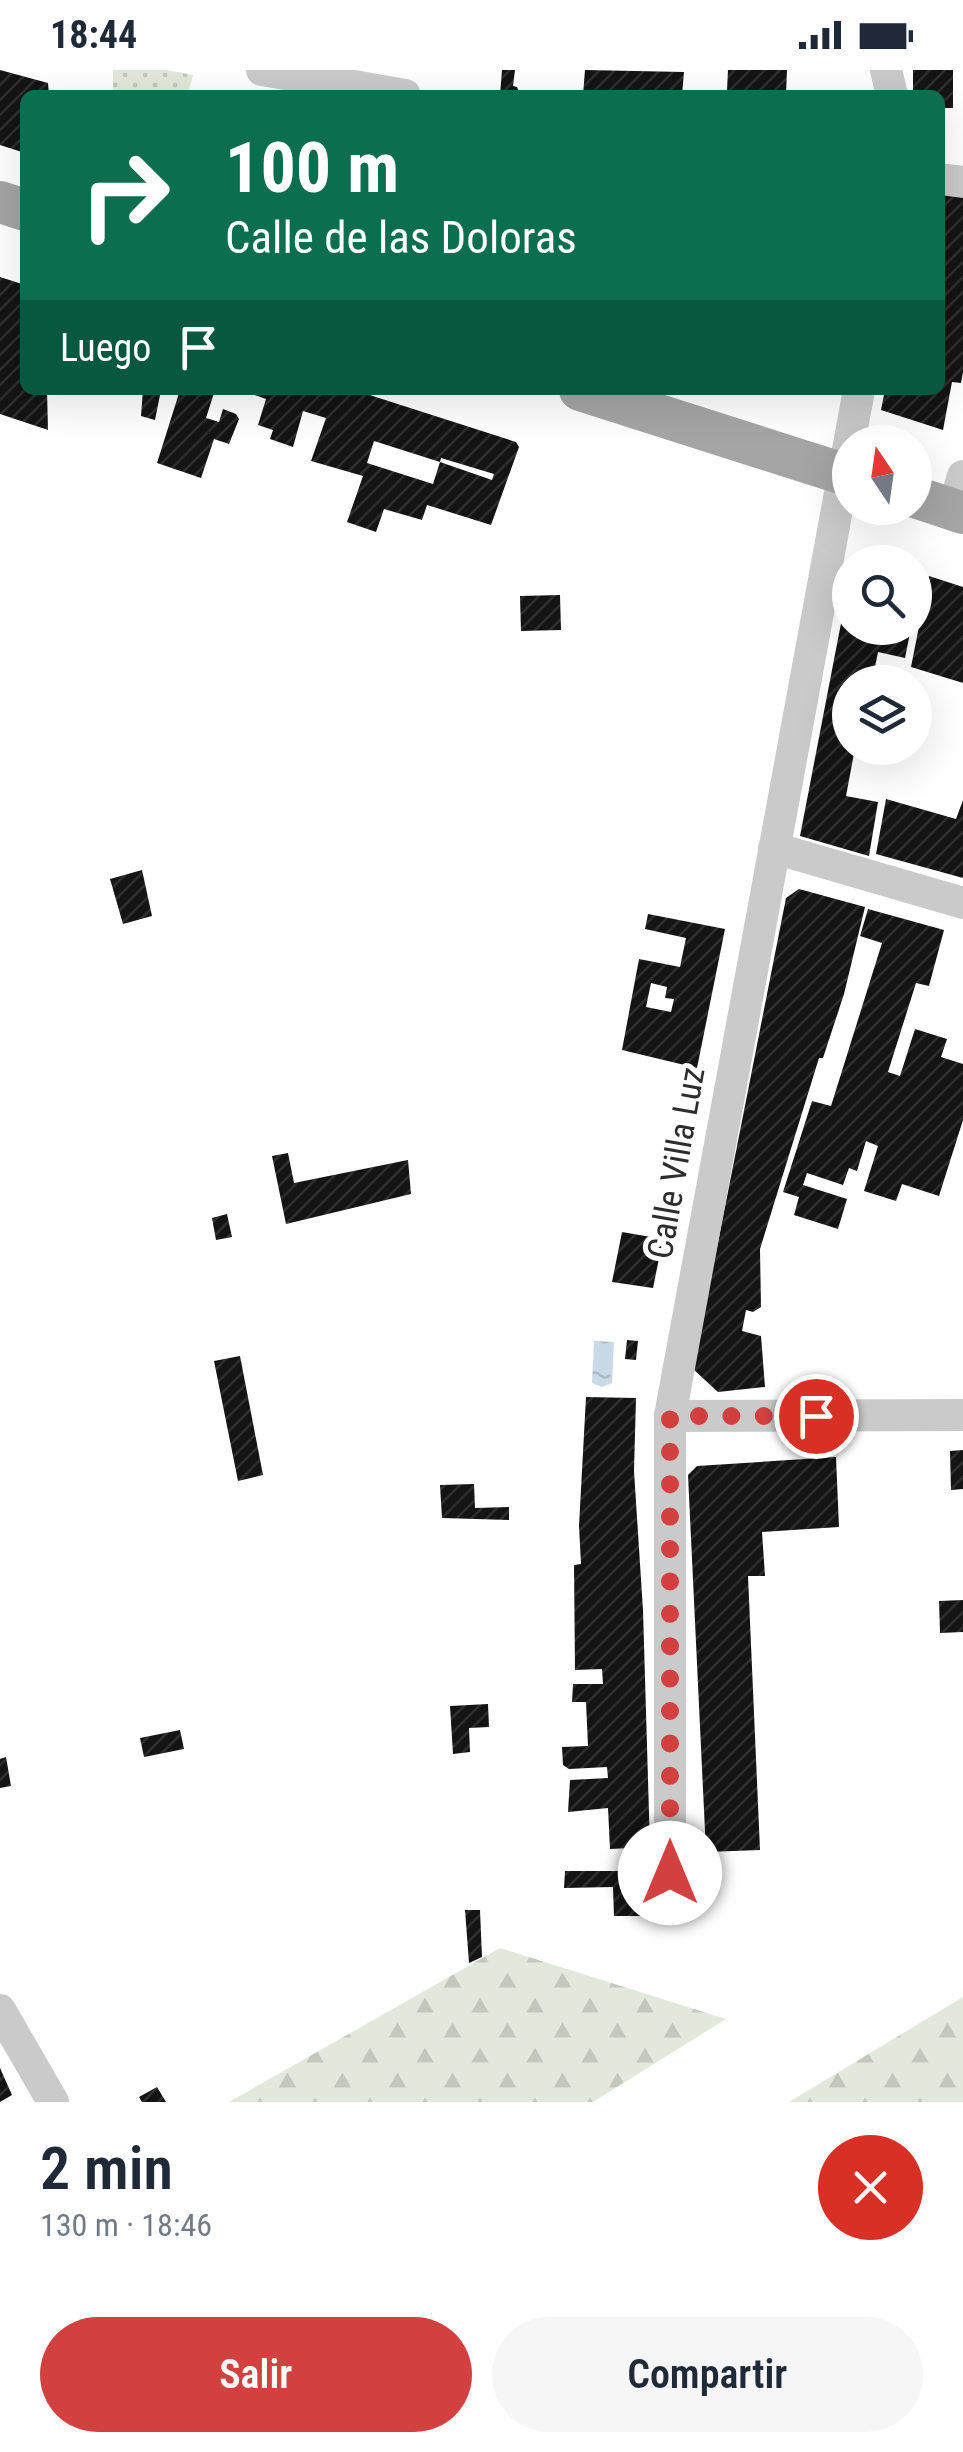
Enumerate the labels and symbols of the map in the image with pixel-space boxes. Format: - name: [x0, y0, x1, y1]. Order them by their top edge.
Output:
- north arrow: [832, 425, 932, 525]
- street label: Calle Villa Luz: [639, 1064, 714, 1262]
- pin: [774, 1374, 859, 1459]
- position arrow: [618, 1821, 722, 1925]

